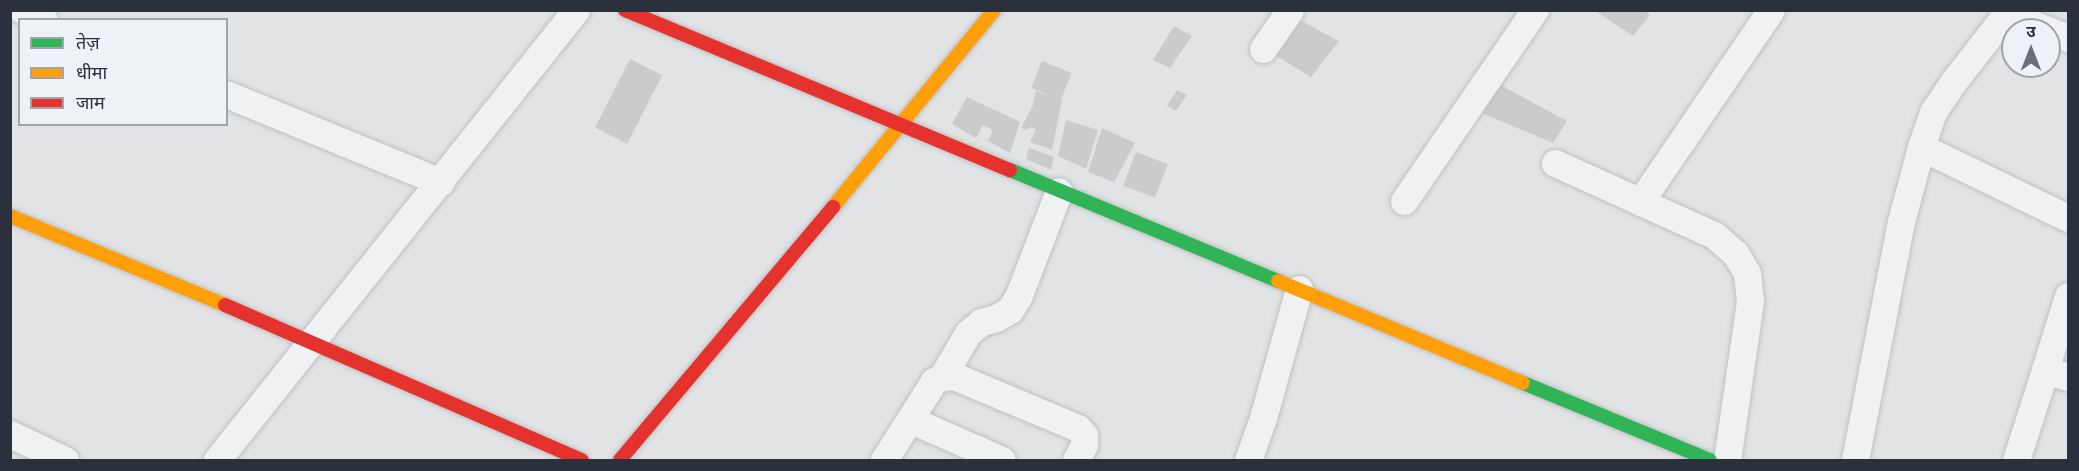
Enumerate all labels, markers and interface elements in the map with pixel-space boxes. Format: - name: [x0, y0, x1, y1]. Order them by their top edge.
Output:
- legend: [18, 18, 228, 126]
- north arrow: [2001, 18, 2061, 78]
- text: उ: [2026, 21, 2036, 43]
- text: तेज़: [76, 31, 100, 55]
- text: धीमा: [76, 61, 107, 85]
- text: जाम: [76, 91, 105, 115]

